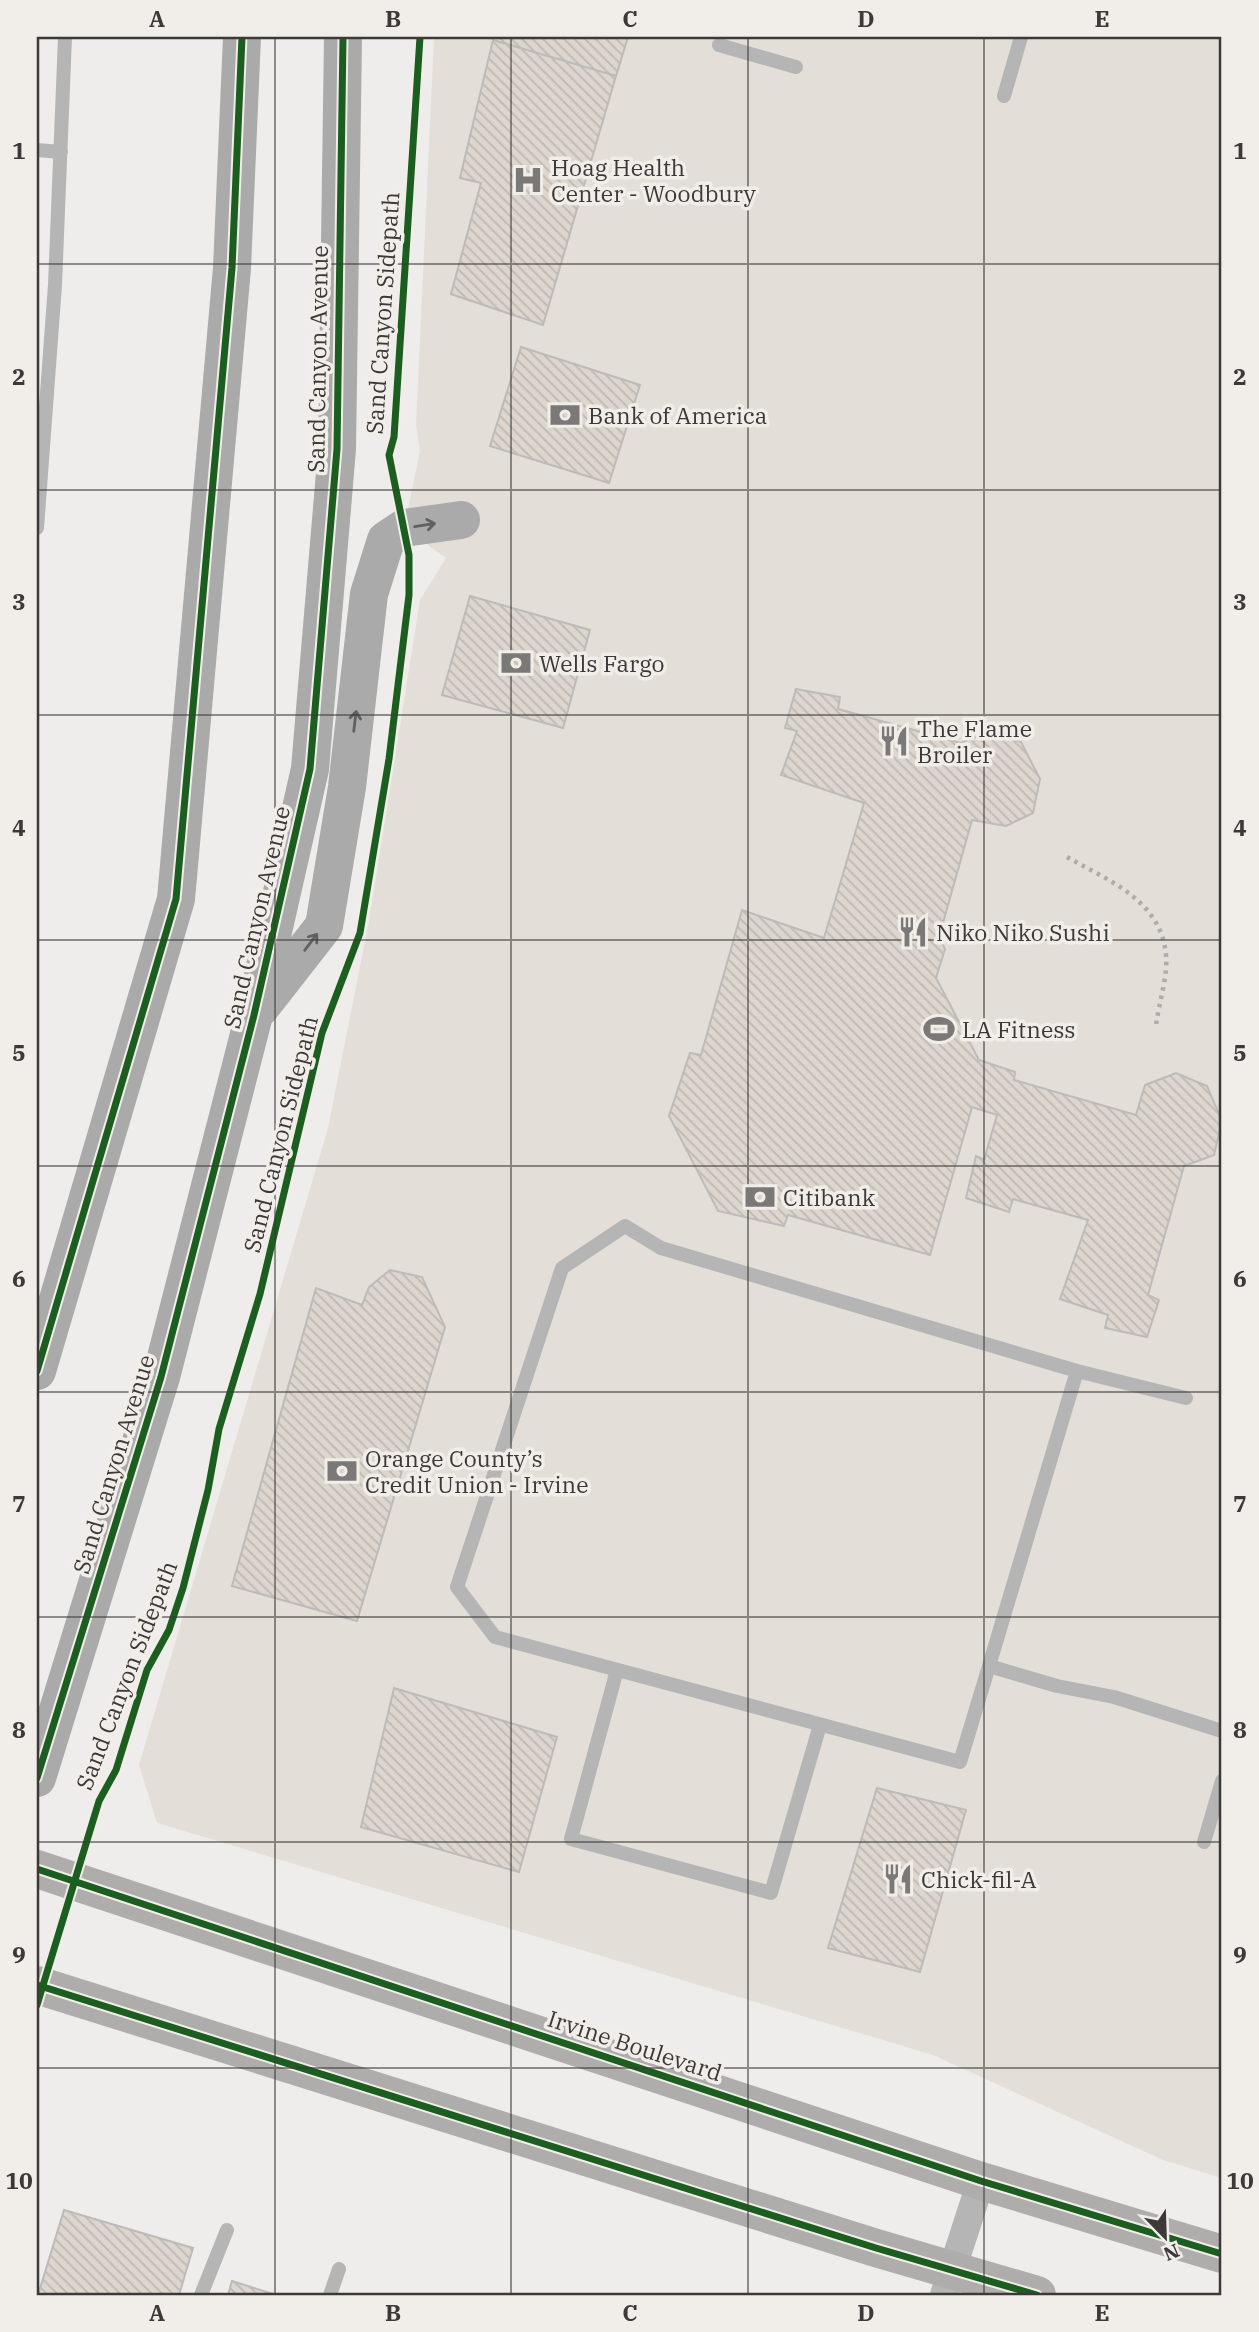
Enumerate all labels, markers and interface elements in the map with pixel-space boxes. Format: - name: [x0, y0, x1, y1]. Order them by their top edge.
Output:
- text: A: [149, 3, 165, 33]
- text: B: [385, 3, 401, 33]
- text: C: [622, 3, 638, 33]
- text: D: [857, 3, 875, 33]
- text: E: [1094, 3, 1110, 33]
- text: 1: [12, 135, 26, 165]
- text: 1: [1233, 135, 1247, 165]
- place label: Hoag Health Center - Woodbury: [551, 152, 757, 208]
- hospital icon: Hoag Health Center - Woodbury: [511, 163, 545, 197]
- street label: Sand Canyon Sidepath: [359, 191, 405, 435]
- street label: Sand Canyon Avenue: [300, 245, 334, 473]
- text: 2: [12, 361, 26, 391]
- text: 2: [1233, 361, 1247, 391]
- bank icon: Bank of America: [548, 398, 582, 432]
- place label: Bank of America: [588, 400, 767, 430]
- one-way arrow: [413, 518, 436, 531]
- text: 3: [12, 586, 26, 616]
- text: 3: [1233, 586, 1247, 616]
- bank icon: Wells Fargo: [499, 646, 533, 680]
- place label: Wells Fargo: [539, 648, 665, 678]
- one-way arrow: [348, 710, 361, 733]
- place label: The Flame Broiler: [917, 713, 1032, 769]
- restaurant icon: The Flame Broiler: [877, 724, 911, 758]
- street label: Sand Canyon Avenue: [216, 803, 296, 1031]
- text: 4: [12, 812, 26, 842]
- text: 4: [1233, 812, 1247, 842]
- restaurant icon: Niko Niko Sushi: [896, 915, 930, 949]
- place label: Niko Niko Sushi: [936, 917, 1110, 947]
- one-way arrow: [304, 933, 319, 952]
- street label: Sand Canyon Sidepath: [236, 1012, 324, 1256]
- sports icon: LA Fitness: [922, 1012, 956, 1046]
- place label: LA Fitness: [962, 1014, 1076, 1044]
- text: 5: [12, 1037, 26, 1067]
- text: 5: [1233, 1037, 1247, 1067]
- bank icon: Citibank: [743, 1180, 777, 1214]
- place label: Citibank: [783, 1182, 876, 1212]
- text: 6: [12, 1263, 26, 1293]
- text: 6: [1233, 1263, 1247, 1293]
- street label: Sand Canyon Avenue: [65, 1351, 161, 1577]
- place label: Orange County’s Credit Union - Irvine: [365, 1443, 589, 1499]
- bank icon: Orange County’s Credit Union - Irvine: [325, 1454, 359, 1488]
- text: 7: [12, 1488, 26, 1518]
- text: 7: [1233, 1488, 1247, 1518]
- street label: Sand Canyon Sidepath: [68, 1556, 184, 1794]
- text: 8: [12, 1714, 26, 1744]
- text: 8: [1233, 1714, 1247, 1744]
- restaurant icon: Chick-fil-A: [881, 1862, 915, 1896]
- place label: Chick-fil-A: [921, 1864, 1037, 1894]
- text: 9: [12, 1939, 26, 1969]
- text: 9: [1233, 1939, 1247, 1969]
- street label: Irvine Boulevard: [544, 2003, 726, 2087]
- text: 10: [5, 2165, 33, 2195]
- text: 10: [1226, 2165, 1254, 2195]
- north arrow: [1130, 2202, 1200, 2272]
- text: N: [1160, 2239, 1183, 2267]
- text: A: [149, 2297, 165, 2327]
- text: B: [385, 2297, 401, 2327]
- text: C: [622, 2297, 638, 2327]
- text: D: [857, 2297, 875, 2327]
- text: E: [1094, 2297, 1110, 2327]

